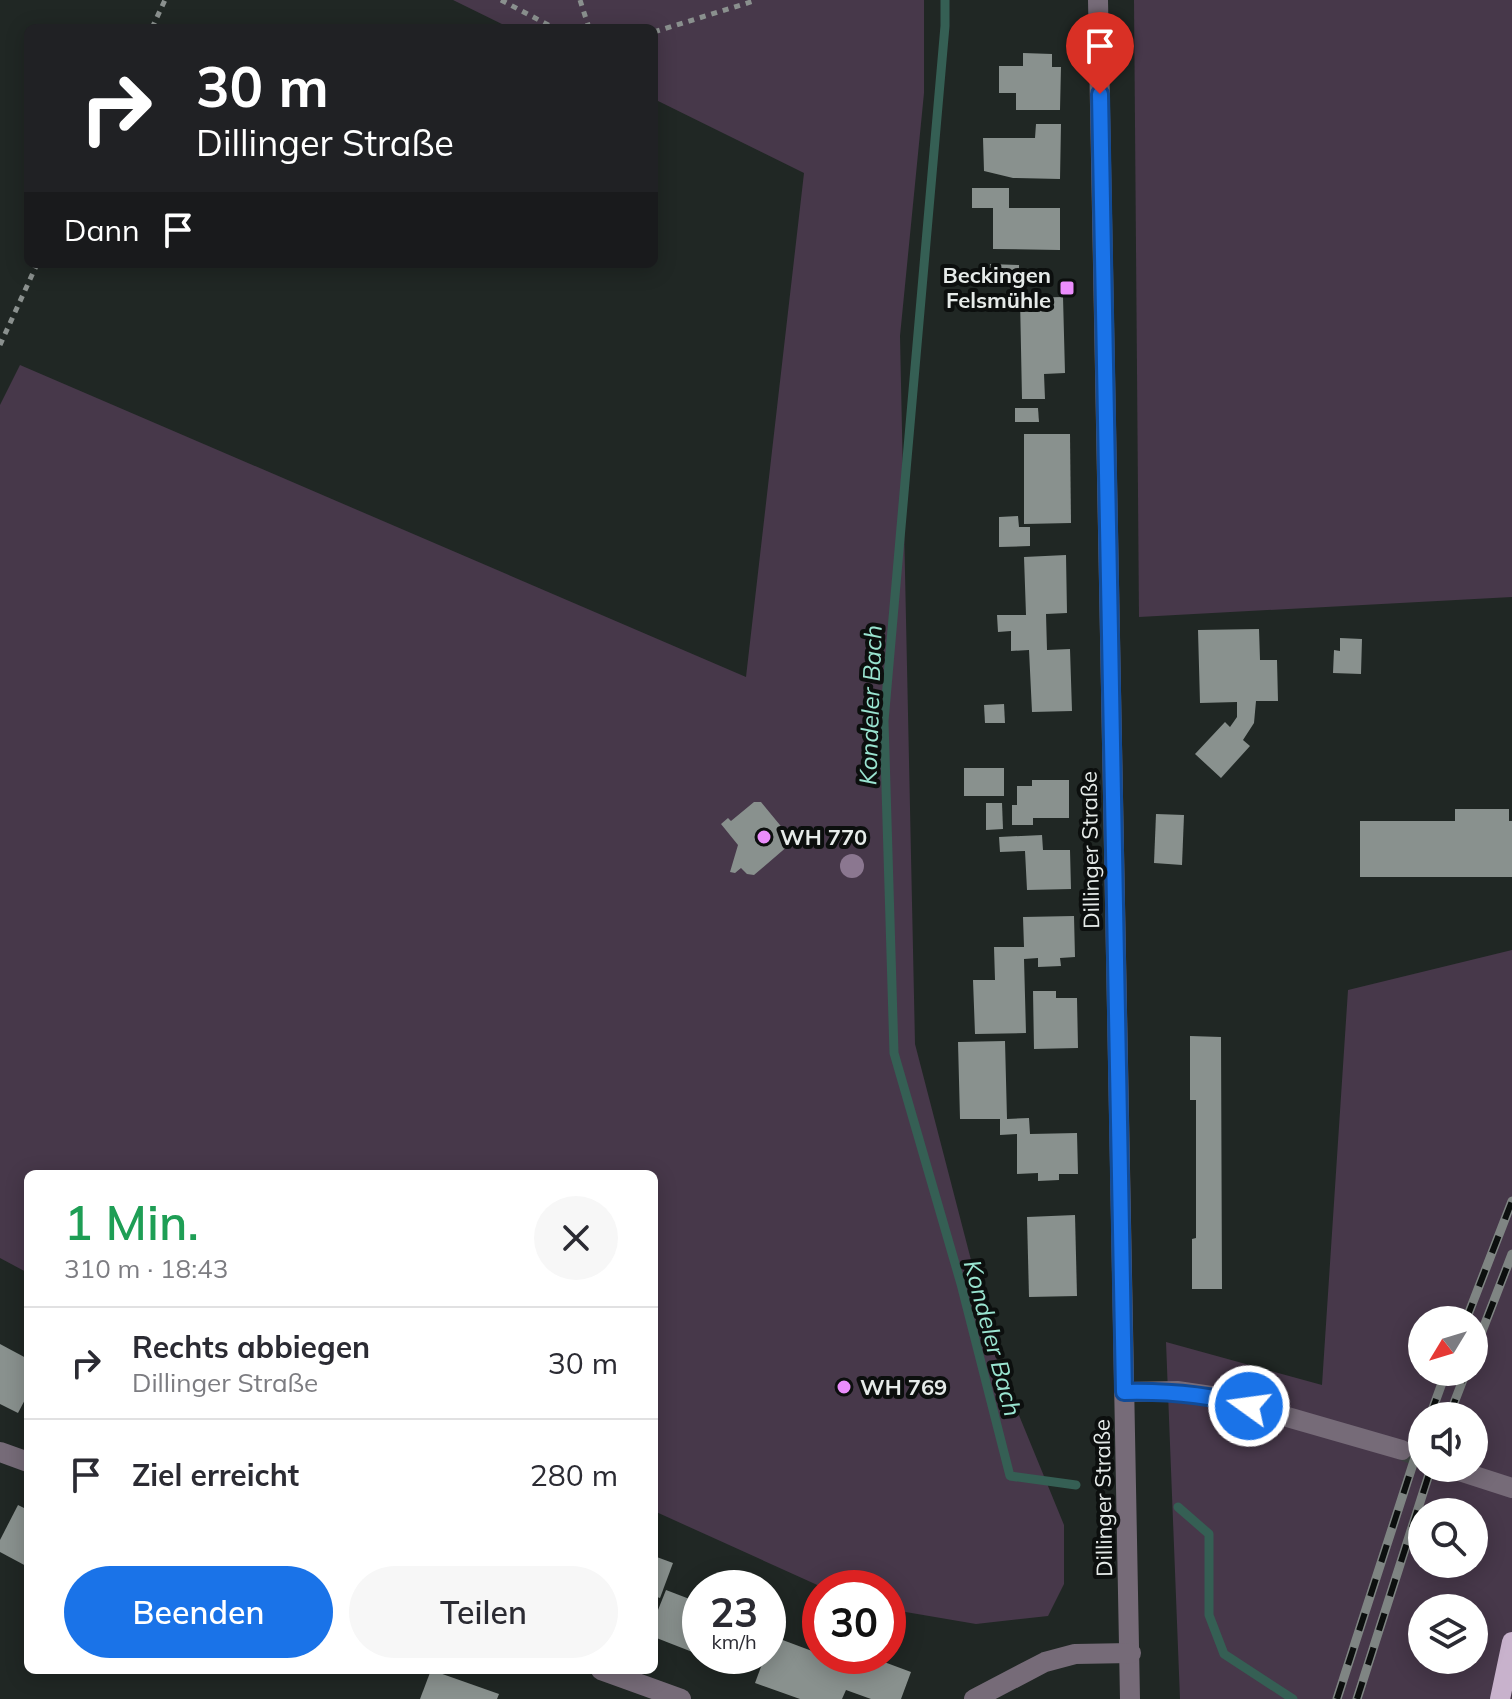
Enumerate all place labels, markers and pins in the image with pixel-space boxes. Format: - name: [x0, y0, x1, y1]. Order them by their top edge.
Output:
- pin: [1066, 12, 1134, 94]
- place label: Beckingen Felsmühle: [943, 261, 1051, 314]
- marker: Beckingen Felsmühle: [1058, 279, 1076, 297]
- place label: WH 770: [780, 823, 867, 851]
- marker: WH 770: [755, 828, 773, 846]
- place label: WH 769: [860, 1373, 947, 1401]
- marker: WH 769: [835, 1378, 853, 1396]

